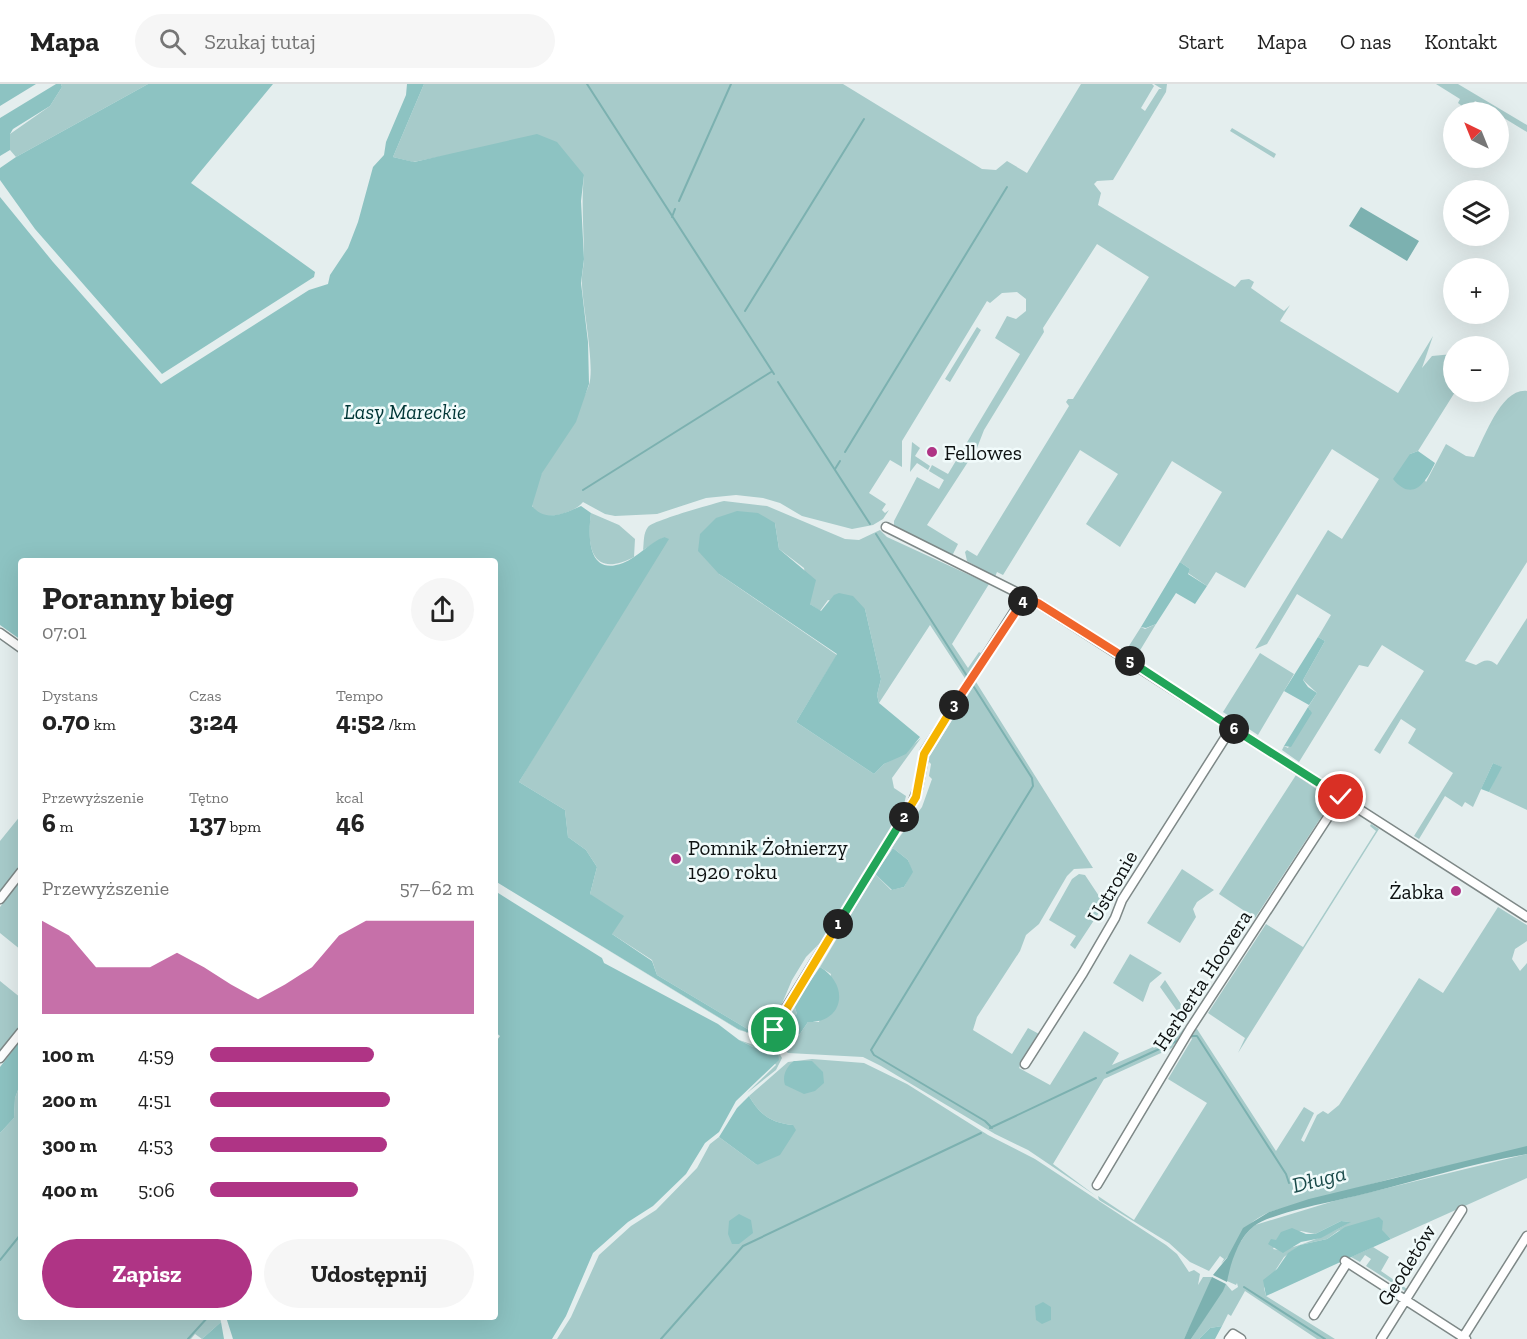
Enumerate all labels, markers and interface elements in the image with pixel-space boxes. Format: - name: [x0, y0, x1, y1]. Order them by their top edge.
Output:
- search box: [135, 14, 555, 68]
- text: Mapa: [30, 25, 99, 58]
- icon: search: [156, 25, 189, 58]
- text: Szukaj tutaj: [204, 28, 316, 55]
- text: Start: [1178, 29, 1224, 54]
- text: Mapa: [1257, 29, 1307, 54]
- text: O nas: [1340, 29, 1391, 54]
- text: Kontakt: [1424, 29, 1497, 54]
- north arrow: [1443, 102, 1509, 168]
- map controls: [1443, 102, 1509, 402]
- button: layers: [1443, 180, 1509, 246]
- button: +: [1443, 258, 1509, 324]
- button: −: [1443, 336, 1509, 402]
- park label: Lasy Mareckie: [344, 399, 466, 424]
- place label: Fellowes: [944, 440, 1022, 465]
- marker: Fellowes: [925, 445, 939, 459]
- text: Poranny bieg: [42, 578, 234, 617]
- button: share: [411, 578, 474, 641]
- pin: 4: [1008, 586, 1038, 616]
- text: 4: [1018, 591, 1028, 610]
- text: 07:01: [42, 620, 87, 644]
- pin: 5: [1115, 646, 1145, 676]
- text: 5: [1126, 651, 1134, 670]
- text: Dystans: [42, 686, 98, 705]
- text: Czas: [189, 686, 222, 705]
- text: Tempo: [336, 686, 383, 705]
- pin: 3: [939, 690, 969, 720]
- text: 3: [950, 695, 958, 714]
- text: 0.70: [42, 705, 90, 737]
- text: 3:24: [189, 705, 238, 737]
- text: 4:52: [336, 705, 385, 737]
- pin: 6: [1219, 714, 1249, 744]
- text: km: [90, 715, 116, 734]
- text: /km: [385, 715, 416, 734]
- text: 6: [1230, 719, 1238, 738]
- pin: [1315, 771, 1366, 822]
- icon: check: [1324, 780, 1357, 813]
- text: Przewyższenie: [42, 788, 144, 807]
- text: Tętno: [189, 788, 229, 807]
- text: kcal: [336, 788, 363, 807]
- pin: 2: [889, 802, 919, 832]
- text: 6: [42, 807, 56, 839]
- text: 137: [189, 807, 226, 839]
- text: 46: [336, 807, 365, 839]
- text: 2: [900, 807, 908, 826]
- text: m: [56, 817, 73, 836]
- text: bpm: [226, 817, 261, 836]
- place label: Pomnik Żołnierzy 1920 roku: [688, 835, 848, 884]
- street label: Ustronie: [1081, 846, 1143, 926]
- marker: Pomnik Żołnierzy 1920 roku: [669, 852, 683, 866]
- text: Przewyższenie: [42, 876, 169, 900]
- text: 57–62 m: [400, 876, 474, 900]
- place label: Żabka: [1389, 879, 1444, 904]
- marker: Żabka: [1449, 884, 1463, 898]
- street label: Herberta Hoovera: [1147, 905, 1257, 1055]
- pin: 1: [823, 909, 853, 939]
- text: 1: [835, 914, 841, 933]
- pin: [748, 1004, 799, 1055]
- icon: arrive: [757, 1013, 790, 1046]
- text: 100 m: [42, 1043, 94, 1067]
- text: 4:59: [138, 1043, 174, 1067]
- text: 200 m: [42, 1088, 97, 1112]
- text: 4:51: [138, 1088, 171, 1112]
- text: 300 m: [42, 1133, 97, 1157]
- text: 4:53: [138, 1133, 173, 1157]
- water label: Długa: [1289, 1159, 1349, 1199]
- text: 400 m: [42, 1178, 98, 1202]
- text: 5:06: [138, 1178, 175, 1202]
- street label: Geodetów: [1371, 1220, 1441, 1310]
- button: Zapisz: [42, 1239, 252, 1308]
- button: Udostępnij: [264, 1239, 474, 1308]

